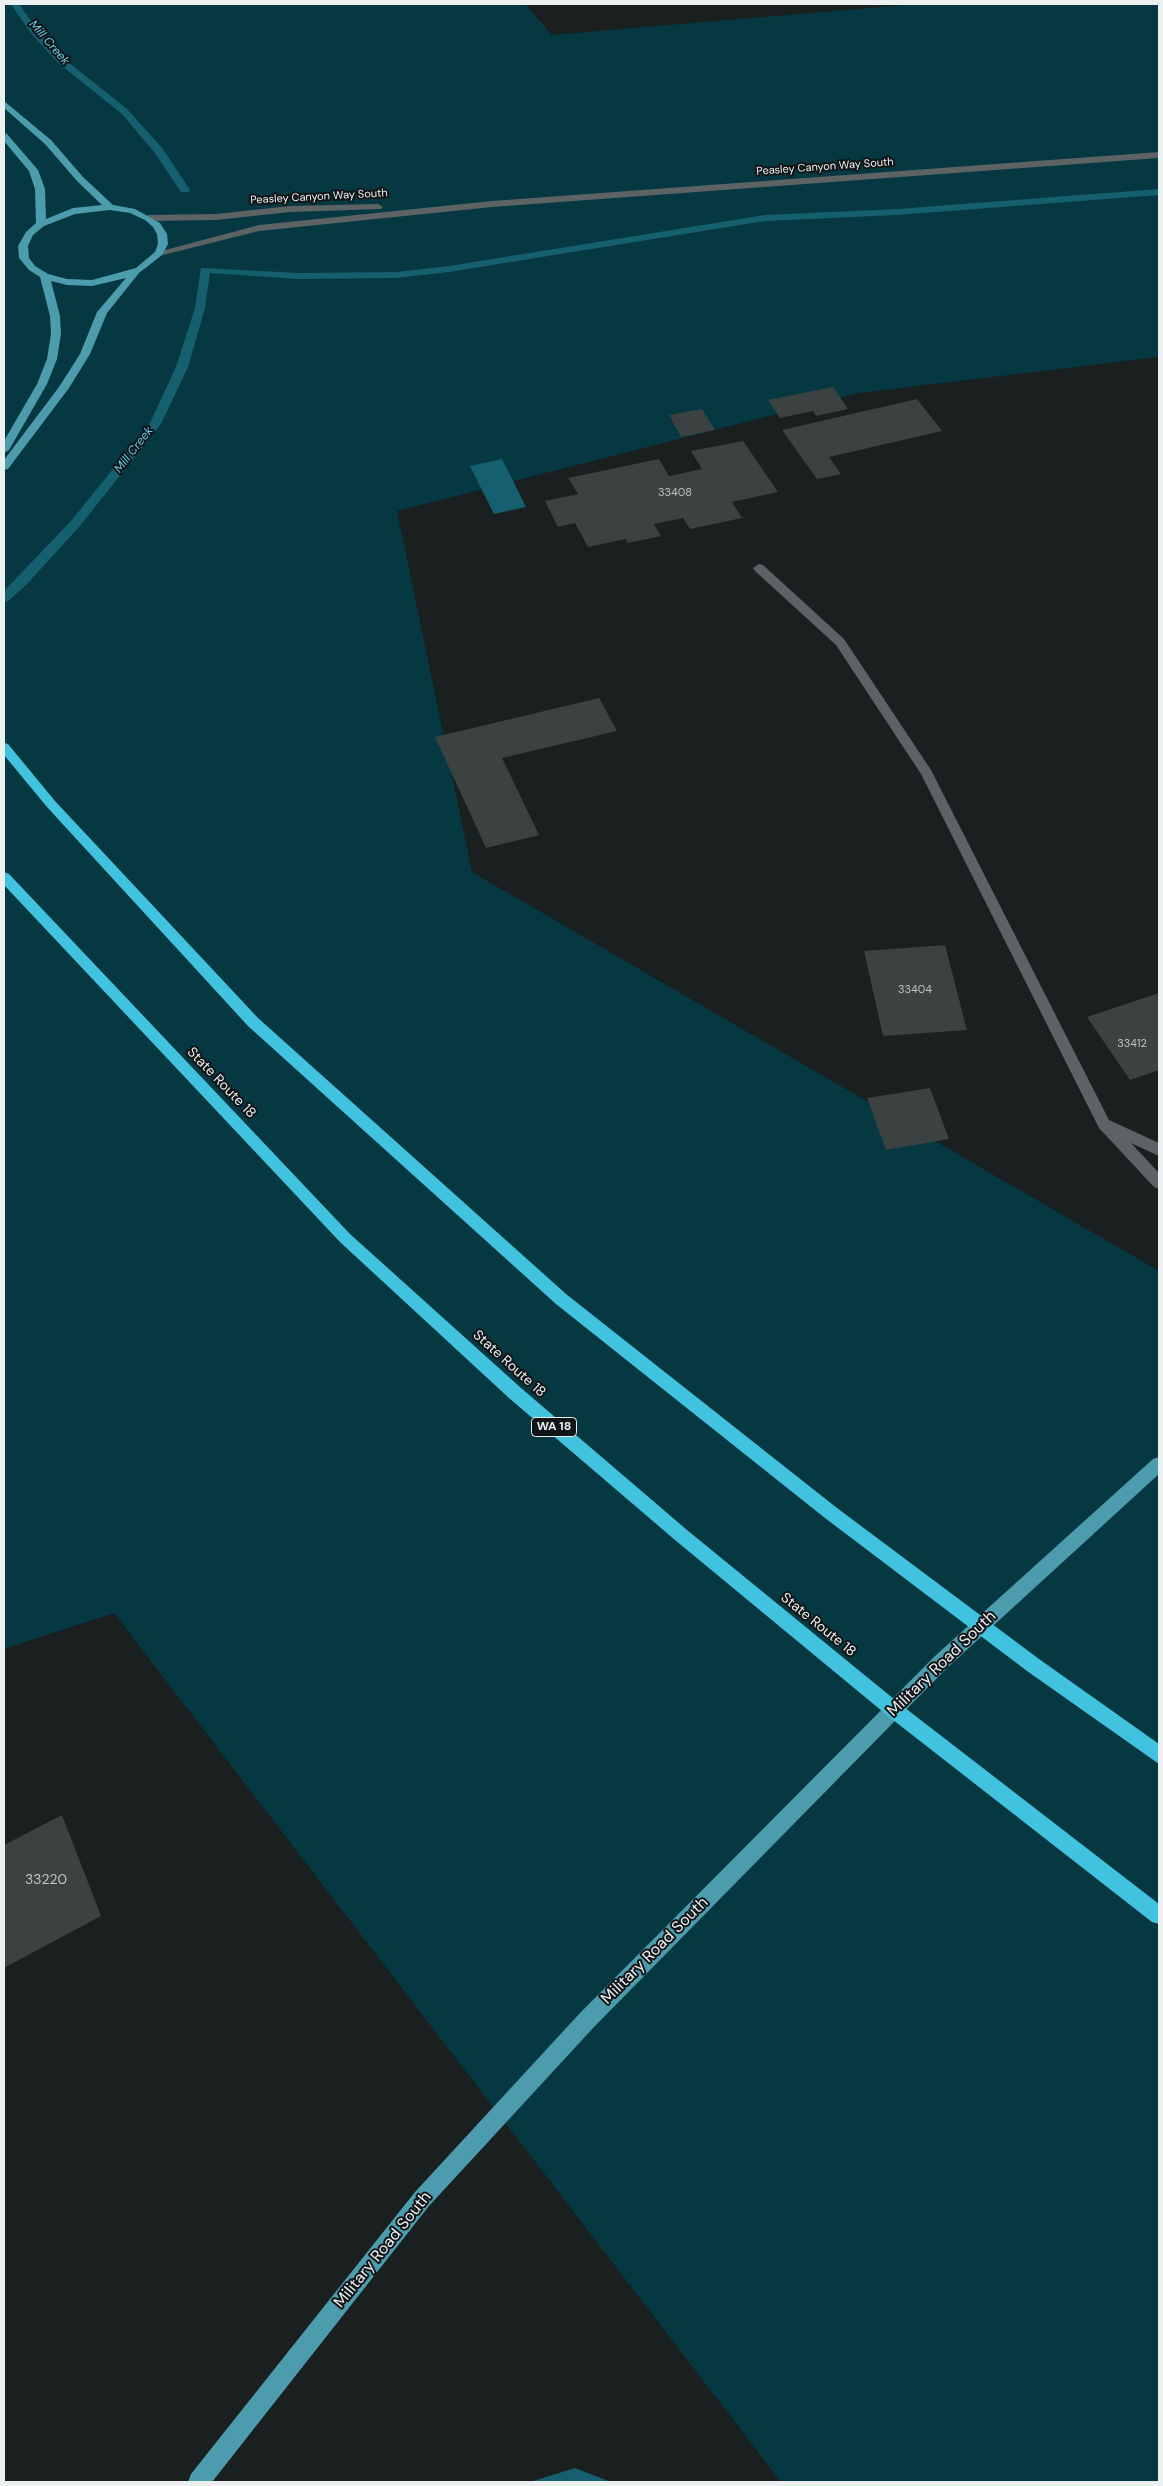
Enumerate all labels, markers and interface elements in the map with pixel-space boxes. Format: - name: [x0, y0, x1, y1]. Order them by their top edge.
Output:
- water label: Mill Creek: [26, 18, 72, 68]
- street label: Peasley Canyon Way South: [756, 156, 894, 178]
- street label: Peasley Canyon Way South: [250, 187, 388, 207]
- water label: Mill Creek: [112, 424, 156, 476]
- house number: 33408: [658, 486, 692, 500]
- house number: 33404: [898, 983, 932, 997]
- house number: 33412: [1117, 1037, 1147, 1051]
- street label: State Route 18: [183, 1044, 259, 1122]
- street label: State Route 18: [469, 1327, 549, 1401]
- road number: WA 18: [532, 1418, 576, 1436]
- street label: State Route 18: [777, 1590, 859, 1660]
- street label: Military Road South: [884, 1607, 1000, 1721]
- house number: 33220: [25, 1872, 67, 1888]
- street label: Military Road South: [597, 1893, 713, 2009]
- street label: Military Road South: [330, 2188, 436, 2312]

